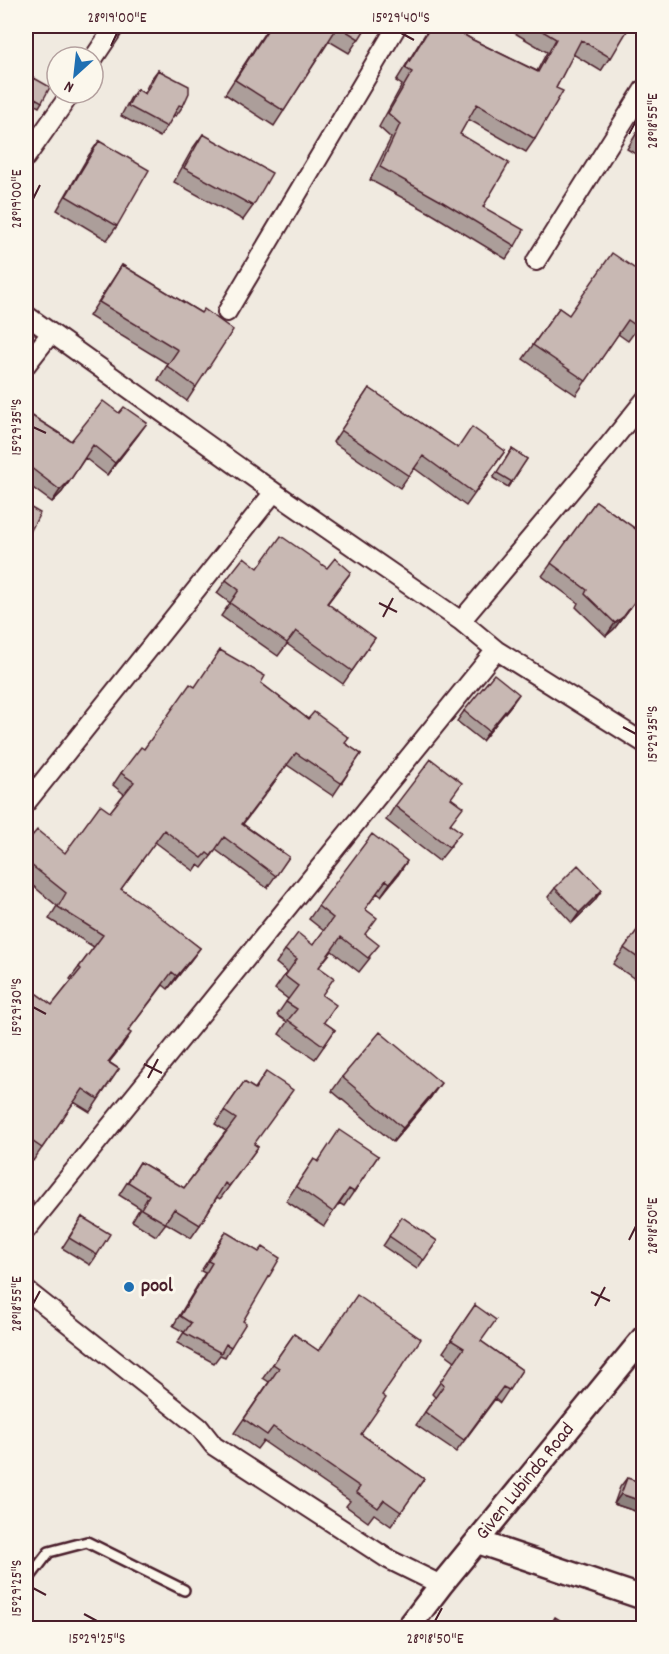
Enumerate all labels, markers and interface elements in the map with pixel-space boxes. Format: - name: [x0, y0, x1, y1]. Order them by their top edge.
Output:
- text: 28°19'00"E: [88, 8, 147, 30]
- text: 15°29'40"S: [372, 8, 430, 30]
- north arrow: [45, 45, 105, 105]
- text: N: [60, 74, 78, 98]
- text: 28°18'55"E: [643, 93, 665, 149]
- text: 28°19'00"E: [7, 169, 29, 229]
- text: 15°29'35"S: [7, 399, 29, 456]
- text: 15°29'35"S: [643, 706, 665, 763]
- text: 15°29'30"S: [7, 978, 29, 1036]
- text: 28°18'50"E: [643, 1197, 665, 1254]
- place label: pool: [141, 1273, 173, 1301]
- text: 28°18'55"E: [7, 1276, 29, 1332]
- marker: pool: [122, 1280, 136, 1294]
- street label: Given Lubinda Road: [470, 1417, 582, 1547]
- text: 15°29'25"S: [7, 1560, 29, 1616]
- text: 15°29'25"S: [69, 1629, 125, 1651]
- text: 28°18'50"E: [407, 1629, 464, 1651]

